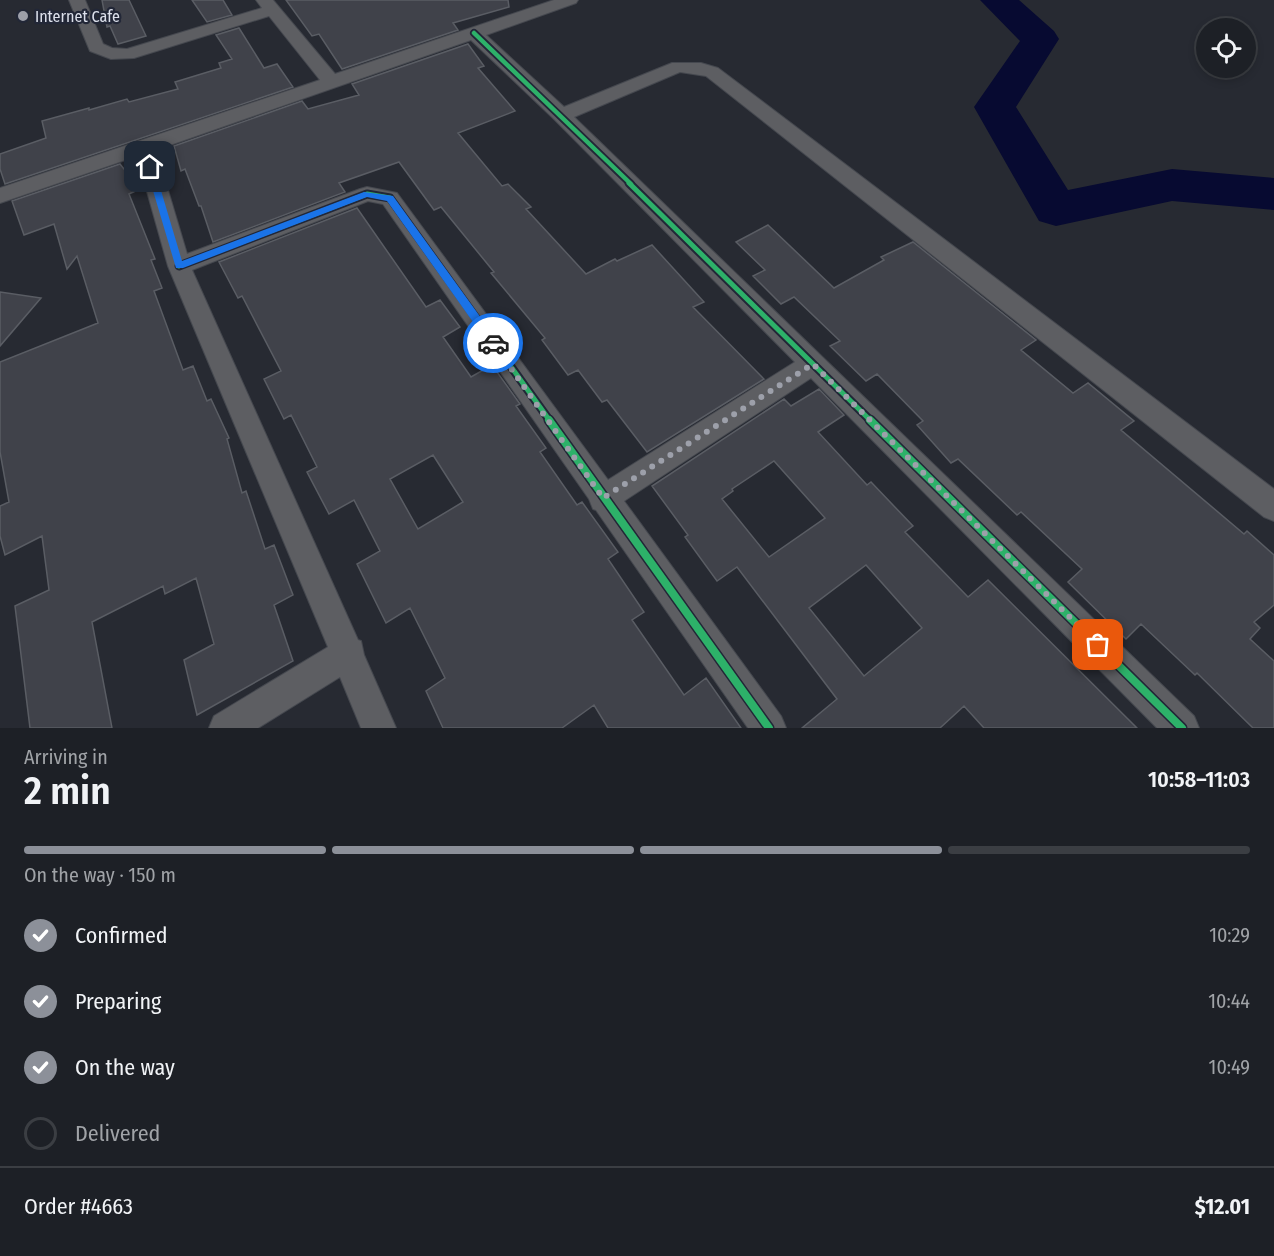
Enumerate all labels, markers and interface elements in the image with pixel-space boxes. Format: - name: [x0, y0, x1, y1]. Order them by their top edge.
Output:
- place label: Internet Cafe: [35, 7, 120, 26]
- marker: Internet Cafe: [16, 9, 30, 23]
- map controls: [1196, 18, 1256, 78]
- button: locate: [1196, 18, 1256, 78]
- pin: [124, 141, 175, 192]
- icon: home: [133, 150, 166, 183]
- courier: [463, 313, 523, 373]
- icon: car: [477, 327, 510, 360]
- pin: [1072, 619, 1123, 670]
- icon: bag: [1081, 628, 1114, 661]
- text: Arriving in: [24, 745, 108, 769]
- text: 10:58–11:03: [1148, 766, 1250, 793]
- text: 2 min: [24, 768, 111, 814]
- text: On the way · 150 m: [24, 863, 176, 887]
- icon: check: [24, 919, 57, 952]
- text: Confirmed: [75, 922, 168, 949]
- text: 10:29: [1209, 923, 1250, 947]
- icon: check: [24, 985, 57, 1018]
- text: Preparing: [75, 988, 161, 1015]
- text: 10:44: [1208, 989, 1250, 1013]
- icon: check: [24, 1051, 57, 1084]
- text: On the way: [75, 1054, 175, 1081]
- text: 10:49: [1209, 1055, 1250, 1079]
- text: Delivered: [75, 1120, 160, 1147]
- text: Order #4663: [24, 1193, 133, 1220]
- text: $12.01: [1195, 1193, 1250, 1220]

